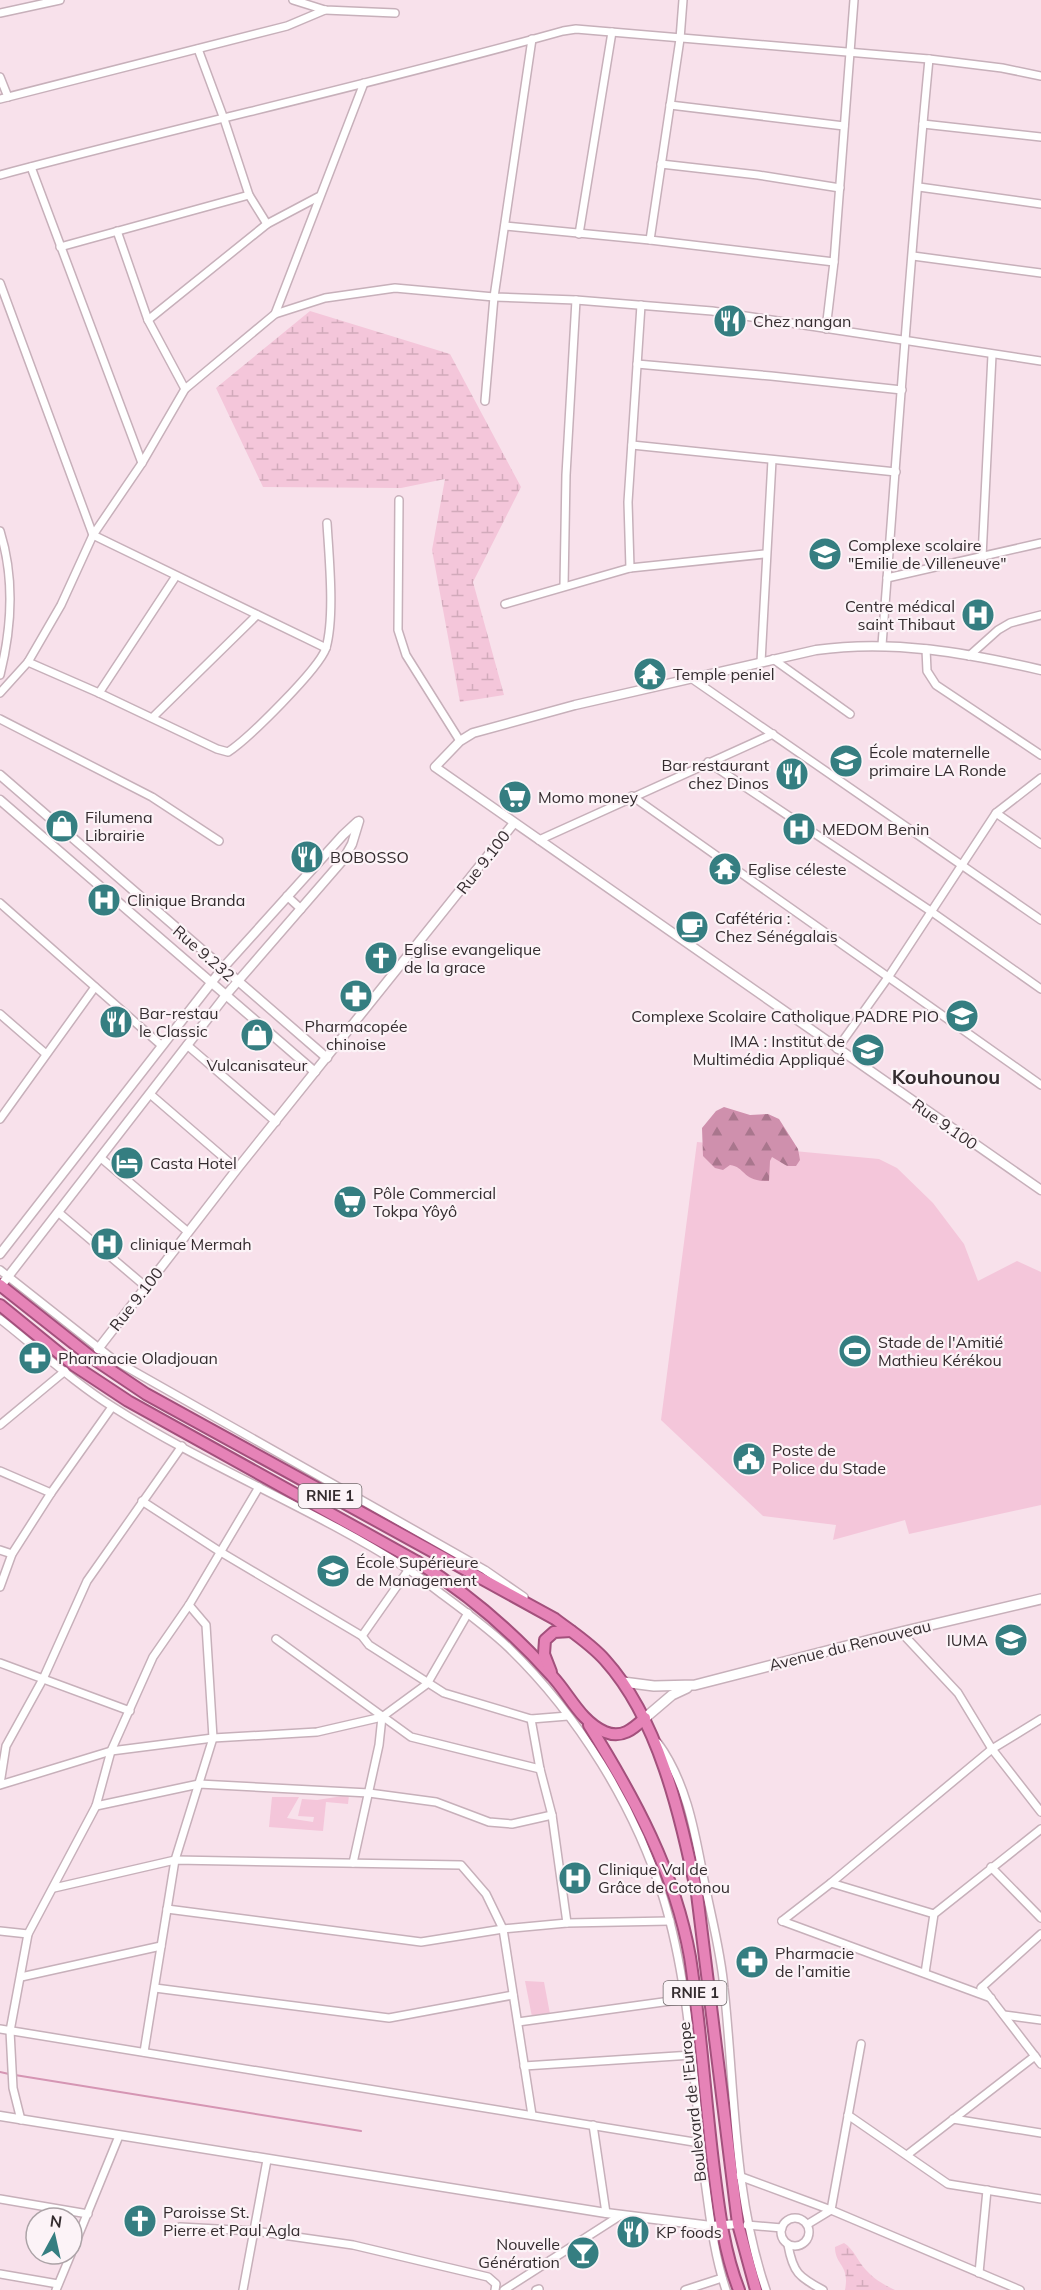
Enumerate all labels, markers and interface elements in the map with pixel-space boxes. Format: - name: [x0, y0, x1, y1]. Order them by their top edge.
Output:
- restaurant icon: Chez nangan: [712, 303, 748, 339]
- place label: Chez nangan: [753, 311, 851, 331]
- place label: Complexe scolaire "Emilie de Villeneuve": [848, 535, 1006, 573]
- school or university icon: Complexe scolaire "Emilie de Villeneuve": [807, 536, 843, 572]
- place label: Centre médical saint Thibaut: [845, 596, 955, 634]
- hospital icon: Centre médical saint Thibaut: [960, 597, 996, 633]
- temple icon: Temple peniel: [632, 656, 668, 692]
- place label: Temple peniel: [673, 664, 774, 684]
- place label: École maternelle primaire LA Ronde: [869, 742, 1006, 780]
- school or university icon: École maternelle primaire LA Ronde: [828, 743, 864, 779]
- place label: Bar restaurant chez Dinos: [662, 755, 769, 793]
- restaurant icon: Bar restaurant chez Dinos: [774, 756, 810, 792]
- supermarket icon: Momo money: [497, 779, 533, 815]
- place label: Momo money: [538, 787, 638, 807]
- place label: Filumena Librairie: [85, 807, 153, 845]
- shop icon: Filumena Librairie: [44, 808, 80, 844]
- hospital icon: MEDOM Benin: [781, 811, 817, 847]
- place label: MEDOM Benin: [822, 819, 930, 839]
- street label: Rue 9.100: [452, 826, 514, 898]
- restaurant icon: BOBOSSO: [289, 839, 325, 875]
- place label: BOBOSSO: [330, 847, 409, 867]
- temple icon: Eglise céleste: [707, 851, 743, 887]
- place label: Eglise céleste: [748, 859, 846, 879]
- hospital icon: Clinique Branda: [86, 882, 122, 918]
- place label: Clinique Branda: [127, 890, 245, 910]
- place label: Cafétéria : Chez Sénégalais: [715, 908, 838, 946]
- cafe icon: Cafétéria : Chez Sénégalais: [674, 909, 710, 945]
- street label: Rue 9.232: [169, 921, 239, 985]
- place label: Eglise evangelique de la grace: [404, 939, 541, 977]
- church icon: Eglise evangelique de la grace: [363, 940, 399, 976]
- pharmacy icon: Pharmacopée chinoise: [338, 978, 374, 1014]
- school or university icon: Complexe Scolaire Catholique PADRE PIO: [944, 998, 980, 1034]
- place label: Bar-restau le Classic: [139, 1003, 218, 1041]
- restaurant icon: Bar-restau le Classic: [98, 1004, 134, 1040]
- place label: Complexe Scolaire Catholique PADRE PIO: [631, 1006, 939, 1026]
- place label: Pharmacopée chinoise: [305, 1016, 407, 1054]
- shop icon: Vulcanisateur: [239, 1017, 275, 1053]
- place label: IMA : Institut de Multimédia Appliqué: [693, 1031, 845, 1069]
- school or university icon: IMA : Institut de Multimédia Appliqué: [850, 1032, 886, 1068]
- place label: Vulcanisateur: [207, 1055, 308, 1075]
- district label: Kouhounou: [892, 1064, 1000, 1089]
- street label: Rue 9.100: [908, 1094, 982, 1154]
- hotel icon: Casta Hotel: [109, 1145, 145, 1181]
- place label: Casta Hotel: [150, 1153, 237, 1173]
- place label: Pôle Commercial Tokpa Yôyô: [373, 1183, 496, 1221]
- supermarket icon: Pôle Commercial Tokpa Yôyô: [332, 1184, 368, 1220]
- hospital icon: clinique Mermah: [89, 1226, 125, 1262]
- place label: clinique Mermah: [130, 1234, 252, 1254]
- street label: Rue 9.100: [105, 1263, 167, 1335]
- place label: Stade de l'Amitié Mathieu Kérékou: [878, 1332, 1003, 1370]
- sports icon: Stade de l'Amitié Mathieu Kérékou: [837, 1333, 873, 1369]
- pharmacy icon: Pharmacie Oladjouan: [17, 1340, 53, 1376]
- place label: Pharmacie Oladjouan: [58, 1348, 218, 1368]
- place label: Poste de Police du Stade: [772, 1440, 886, 1478]
- public building icon: Poste de Police du Stade: [731, 1441, 767, 1477]
- road number: RNIE 1: [298, 1484, 362, 1508]
- place label: École Supérieure de Management: [356, 1552, 478, 1590]
- school or university icon: École Supérieure de Management: [315, 1553, 351, 1589]
- street label: Avenue du Renouveau: [767, 1615, 933, 1675]
- school or university icon: IUMA: [993, 1622, 1029, 1658]
- place label: IUMA: [947, 1630, 988, 1650]
- place label: Clinique Val de Grâce de Cotonou: [598, 1859, 730, 1897]
- hospital icon: Clinique Val de Grâce de Cotonou: [557, 1860, 593, 1896]
- place label: Pharmacie de l’amitie: [775, 1943, 854, 1981]
- pharmacy icon: Pharmacie de l’amitie: [734, 1944, 770, 1980]
- road number: RNIE 1: [664, 1981, 726, 2005]
- street label: Boulevard de l’Europe: [674, 2021, 710, 2183]
- place label: Paroisse St. Pierre et Paul Agla: [163, 2202, 300, 2240]
- church icon: Paroisse St. Pierre et Paul Agla: [122, 2203, 158, 2239]
- north arrow: [24, 2206, 84, 2266]
- text: N: [49, 2210, 63, 2232]
- restaurant icon: KP foods: [615, 2214, 651, 2250]
- place label: KP foods: [656, 2222, 722, 2242]
- place label: Nouvelle Génération: [478, 2234, 560, 2272]
- bar icon: Nouvelle Génération: [565, 2235, 601, 2271]

